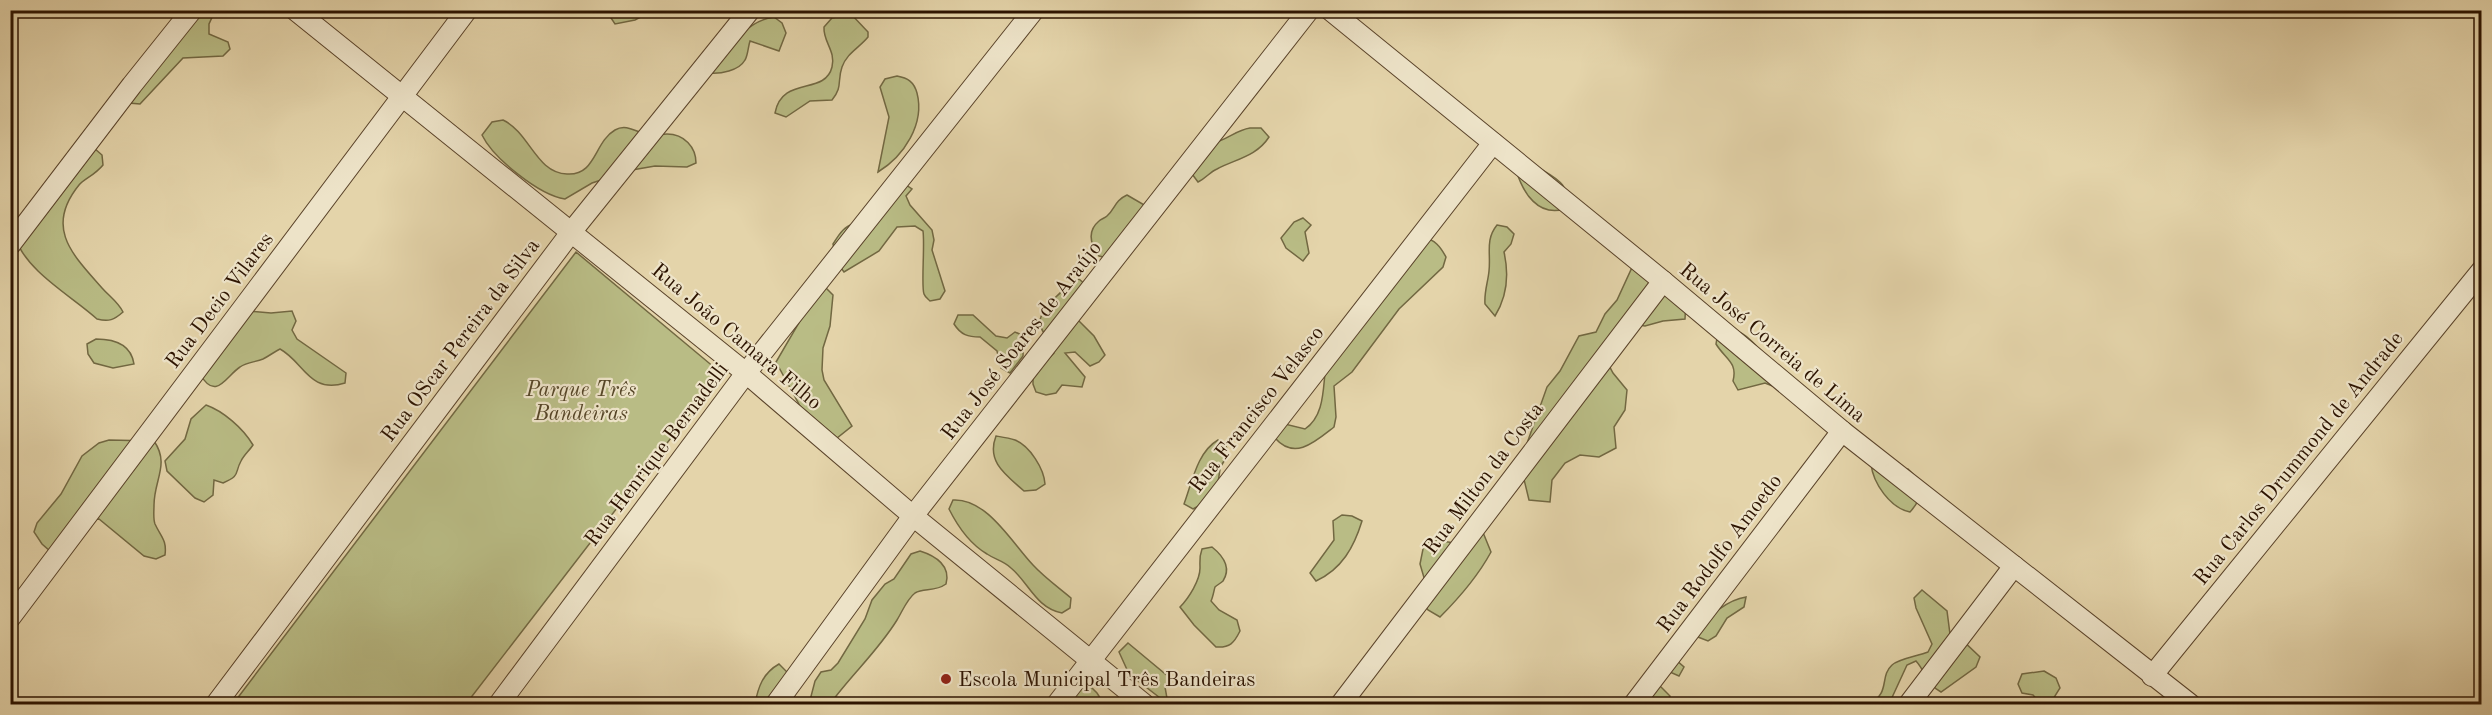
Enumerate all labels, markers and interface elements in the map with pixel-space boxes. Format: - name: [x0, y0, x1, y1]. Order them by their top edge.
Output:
- street label: Rua Decio Vilares: [162, 229, 278, 373]
- street label: Rua OScar Pereira da Silva: [378, 235, 544, 446]
- street label: Rua José Soares de Araújo: [938, 238, 1106, 444]
- street label: Rua José Correia de Lima: [1675, 259, 1869, 427]
- street label: Rua João Camara Filho: [647, 260, 825, 414]
- street label: Rua Francisco Velasco: [1186, 323, 1329, 497]
- street label: Rua Carlos Drummond de Andrade: [2191, 328, 2408, 590]
- street label: Rua Henrique Bernadelli: [581, 359, 733, 551]
- park label: Parque Três Bandeiras: [525, 380, 636, 425]
- street label: Rua Milton da Costa: [1420, 399, 1548, 559]
- street label: Rua Rodolfo Amoedo: [1654, 471, 1786, 637]
- place label: Escola Municipal Três Bandeiras: [958, 670, 1255, 691]
- marker: Escola Municipal Três Bandeiras: [939, 672, 953, 686]

